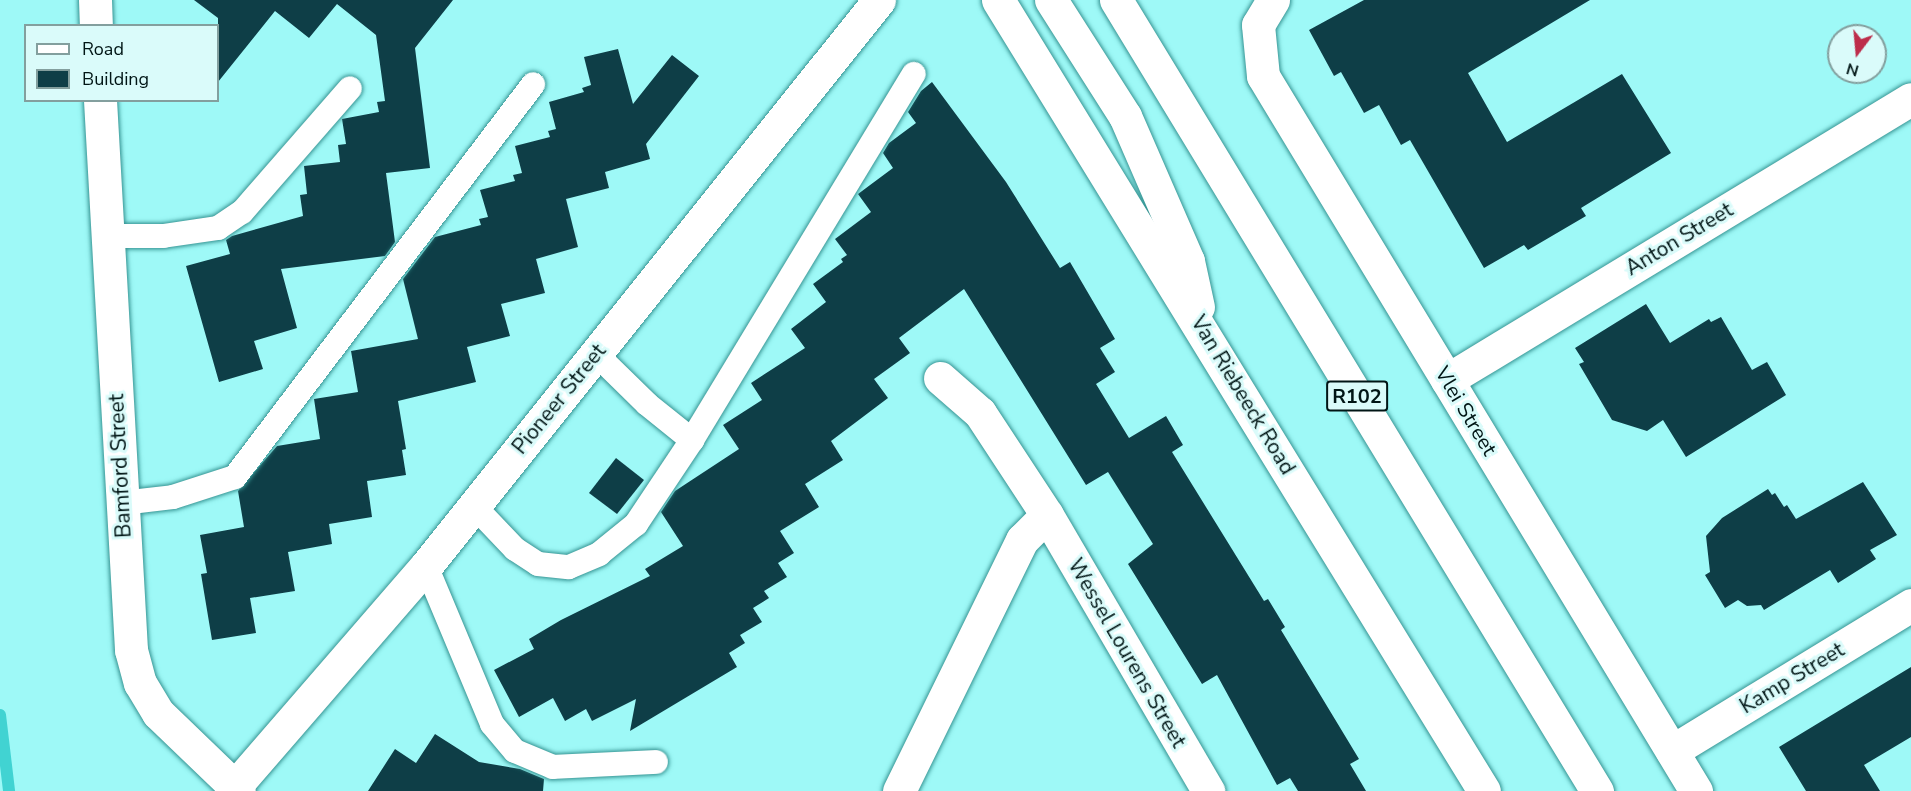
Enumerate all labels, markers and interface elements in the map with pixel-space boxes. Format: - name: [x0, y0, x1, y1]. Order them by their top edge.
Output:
- legend: [24, 24, 219, 102]
- north arrow: [1827, 24, 1887, 84]
- text: Road: [82, 37, 124, 61]
- text: N: [1844, 57, 1861, 82]
- text: Building: [82, 67, 149, 91]
- street label: Anton Street: [1621, 197, 1737, 281]
- street label: Van Riebeeck Road: [1186, 311, 1300, 479]
- street label: Pioneer Street: [507, 339, 611, 459]
- street label: Vlei Street: [1430, 362, 1502, 460]
- road number: R102: [1326, 379, 1388, 413]
- street label: Bamford Street: [104, 393, 136, 539]
- street label: Wessel Lourens Street: [1063, 554, 1191, 752]
- street label: Kamp Street: [1735, 637, 1849, 719]

